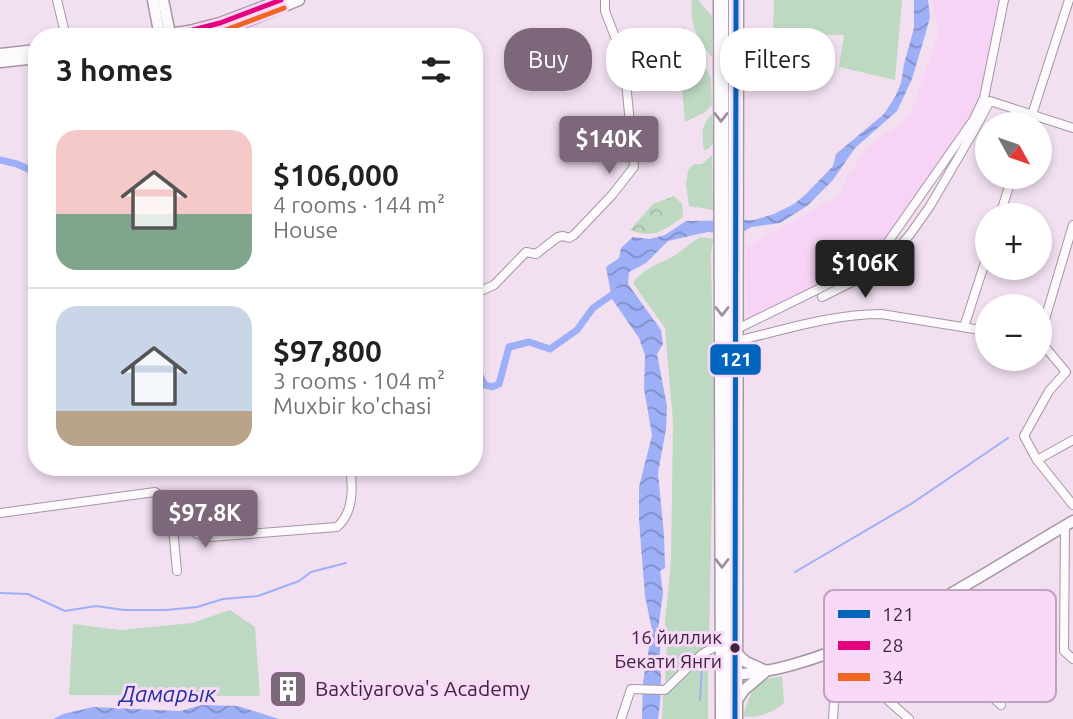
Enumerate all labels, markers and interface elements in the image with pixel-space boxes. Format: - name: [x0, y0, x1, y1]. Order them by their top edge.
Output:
- chip: Buy: [504, 28, 592, 91]
- chip: Rent: [606, 28, 706, 91]
- chip: Filters: [720, 28, 835, 91]
- icon: filters: [417, 51, 455, 89]
- text: 3 homes: [56, 53, 173, 87]
- one-way arrow: [713, 112, 729, 123]
- north arrow: [975, 112, 1052, 189]
- map controls: [975, 112, 1052, 371]
- pin: $140K: [560, 116, 658, 176]
- text: $140K: [575, 126, 643, 151]
- icon: home: [112, 158, 196, 242]
- text: $106,000: [273, 158, 399, 192]
- text: 4 rooms · 144 m²: [273, 192, 445, 217]
- button: +: [975, 203, 1052, 280]
- text: House: [273, 217, 338, 242]
- pin: $106K: [816, 240, 914, 300]
- text: $106K: [831, 250, 899, 275]
- button: −: [975, 294, 1052, 371]
- one-way arrow: [714, 307, 730, 317]
- icon: home: [112, 334, 196, 418]
- text: $97,800: [273, 334, 382, 368]
- line badge: 121: [709, 343, 762, 376]
- text: 121: [720, 348, 752, 370]
- text: 3 rooms · 104 m²: [273, 368, 445, 393]
- text: Muxbir ko'chasi: [273, 393, 432, 418]
- pin: $97.8K: [148, 490, 262, 550]
- text: $97.8K: [169, 500, 241, 525]
- one-way arrow: [714, 558, 729, 569]
- legend: [824, 590, 1056, 702]
- text: 121: [882, 603, 914, 625]
- place label: 16 йиллик Бекати Янги: [614, 626, 722, 672]
- text: 28: [882, 634, 903, 656]
- marker: 16 йиллик Бекати Янги: [728, 641, 742, 655]
- text: 34: [882, 666, 903, 688]
- building icon: Baxtiyarova's Academy: [267, 668, 309, 710]
- place label: Baxtiyarova's Academy: [315, 676, 530, 700]
- water label: Дамарык: [118, 681, 216, 706]

